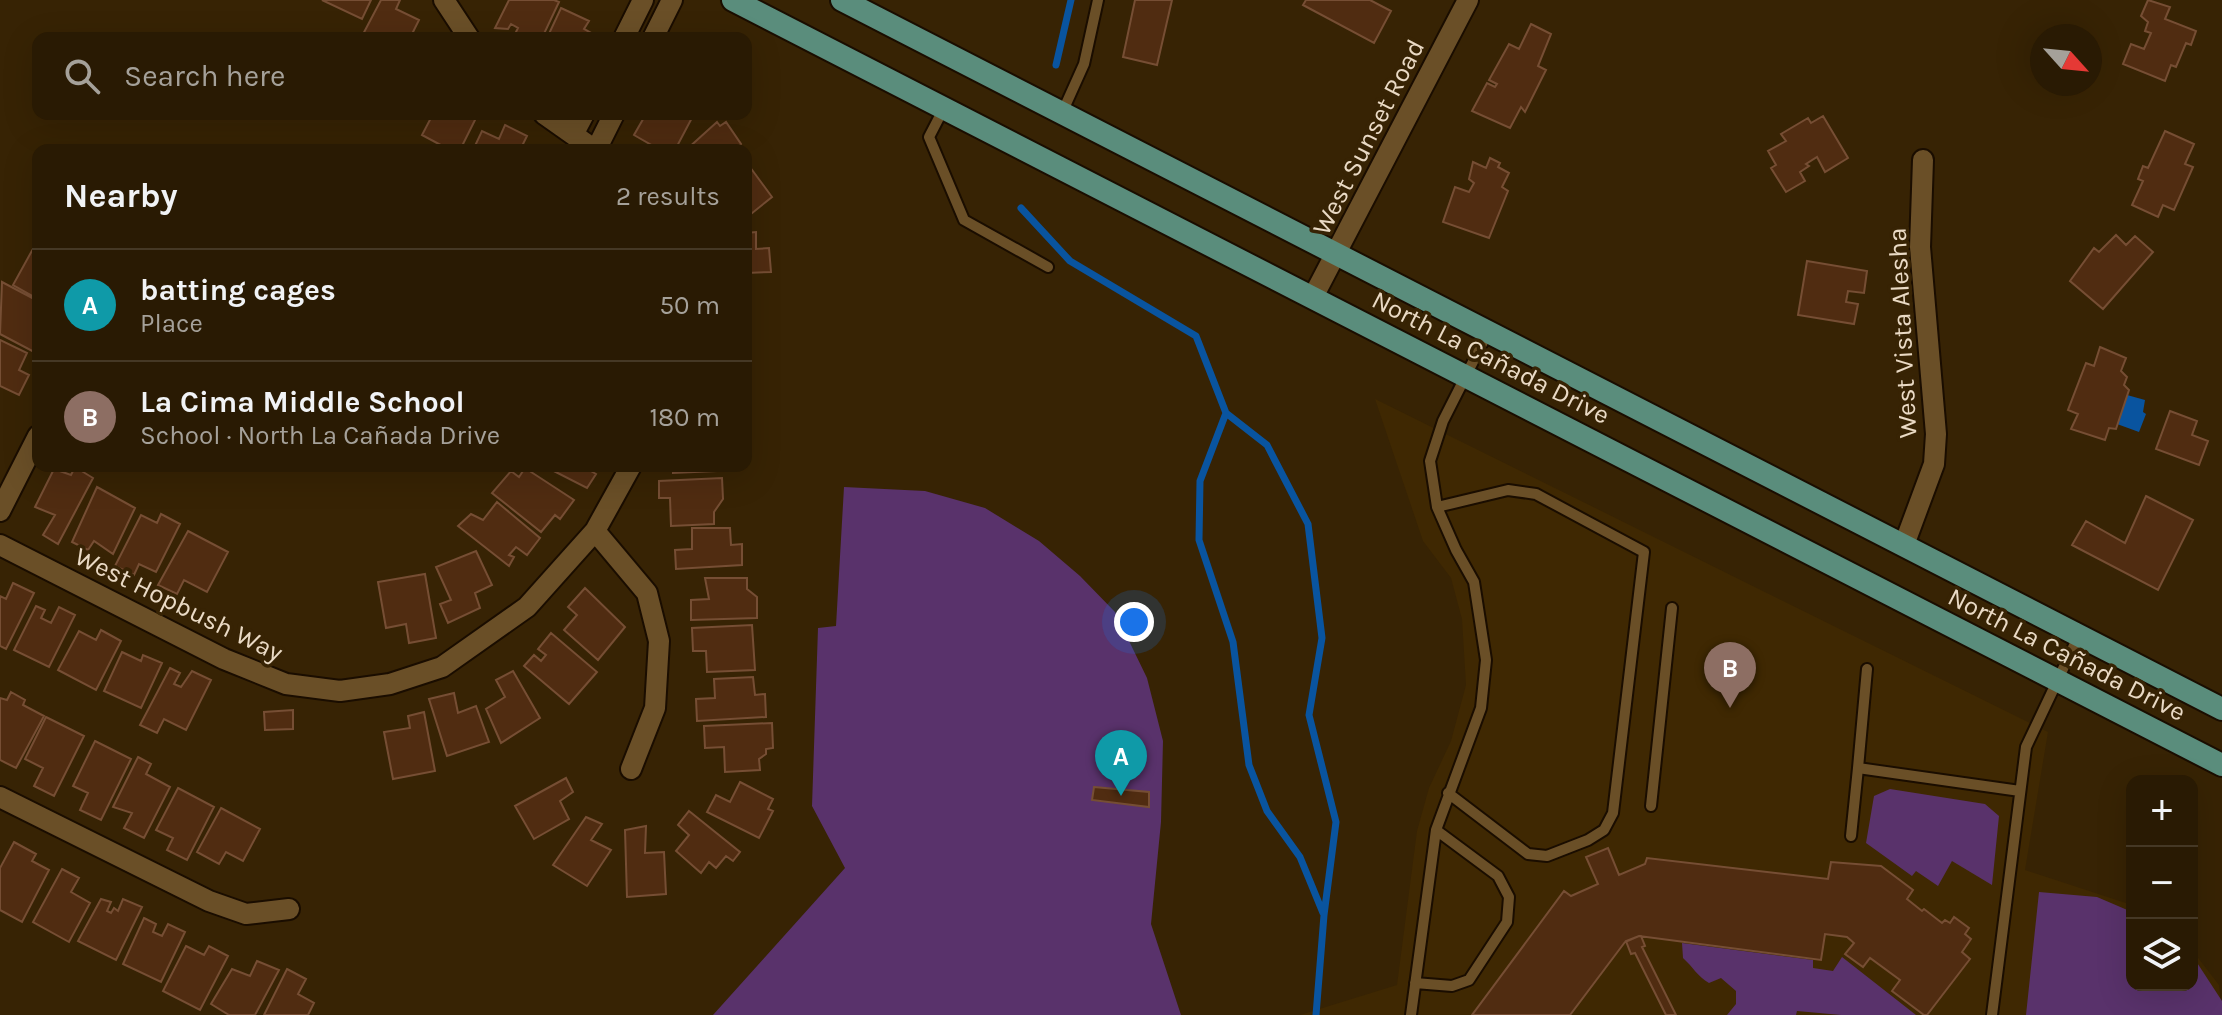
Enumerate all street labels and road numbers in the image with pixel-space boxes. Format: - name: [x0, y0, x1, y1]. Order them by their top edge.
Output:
- street label: West Sunset Road: [1306, 34, 1431, 240]
- street label: West Vista Alesha: [1882, 227, 1923, 439]
- street label: North La Cañada Drive: [1367, 284, 1615, 431]
- street label: West Hopbush Way: [70, 541, 288, 668]
- street label: North La Cañada Drive: [1943, 581, 2191, 728]

